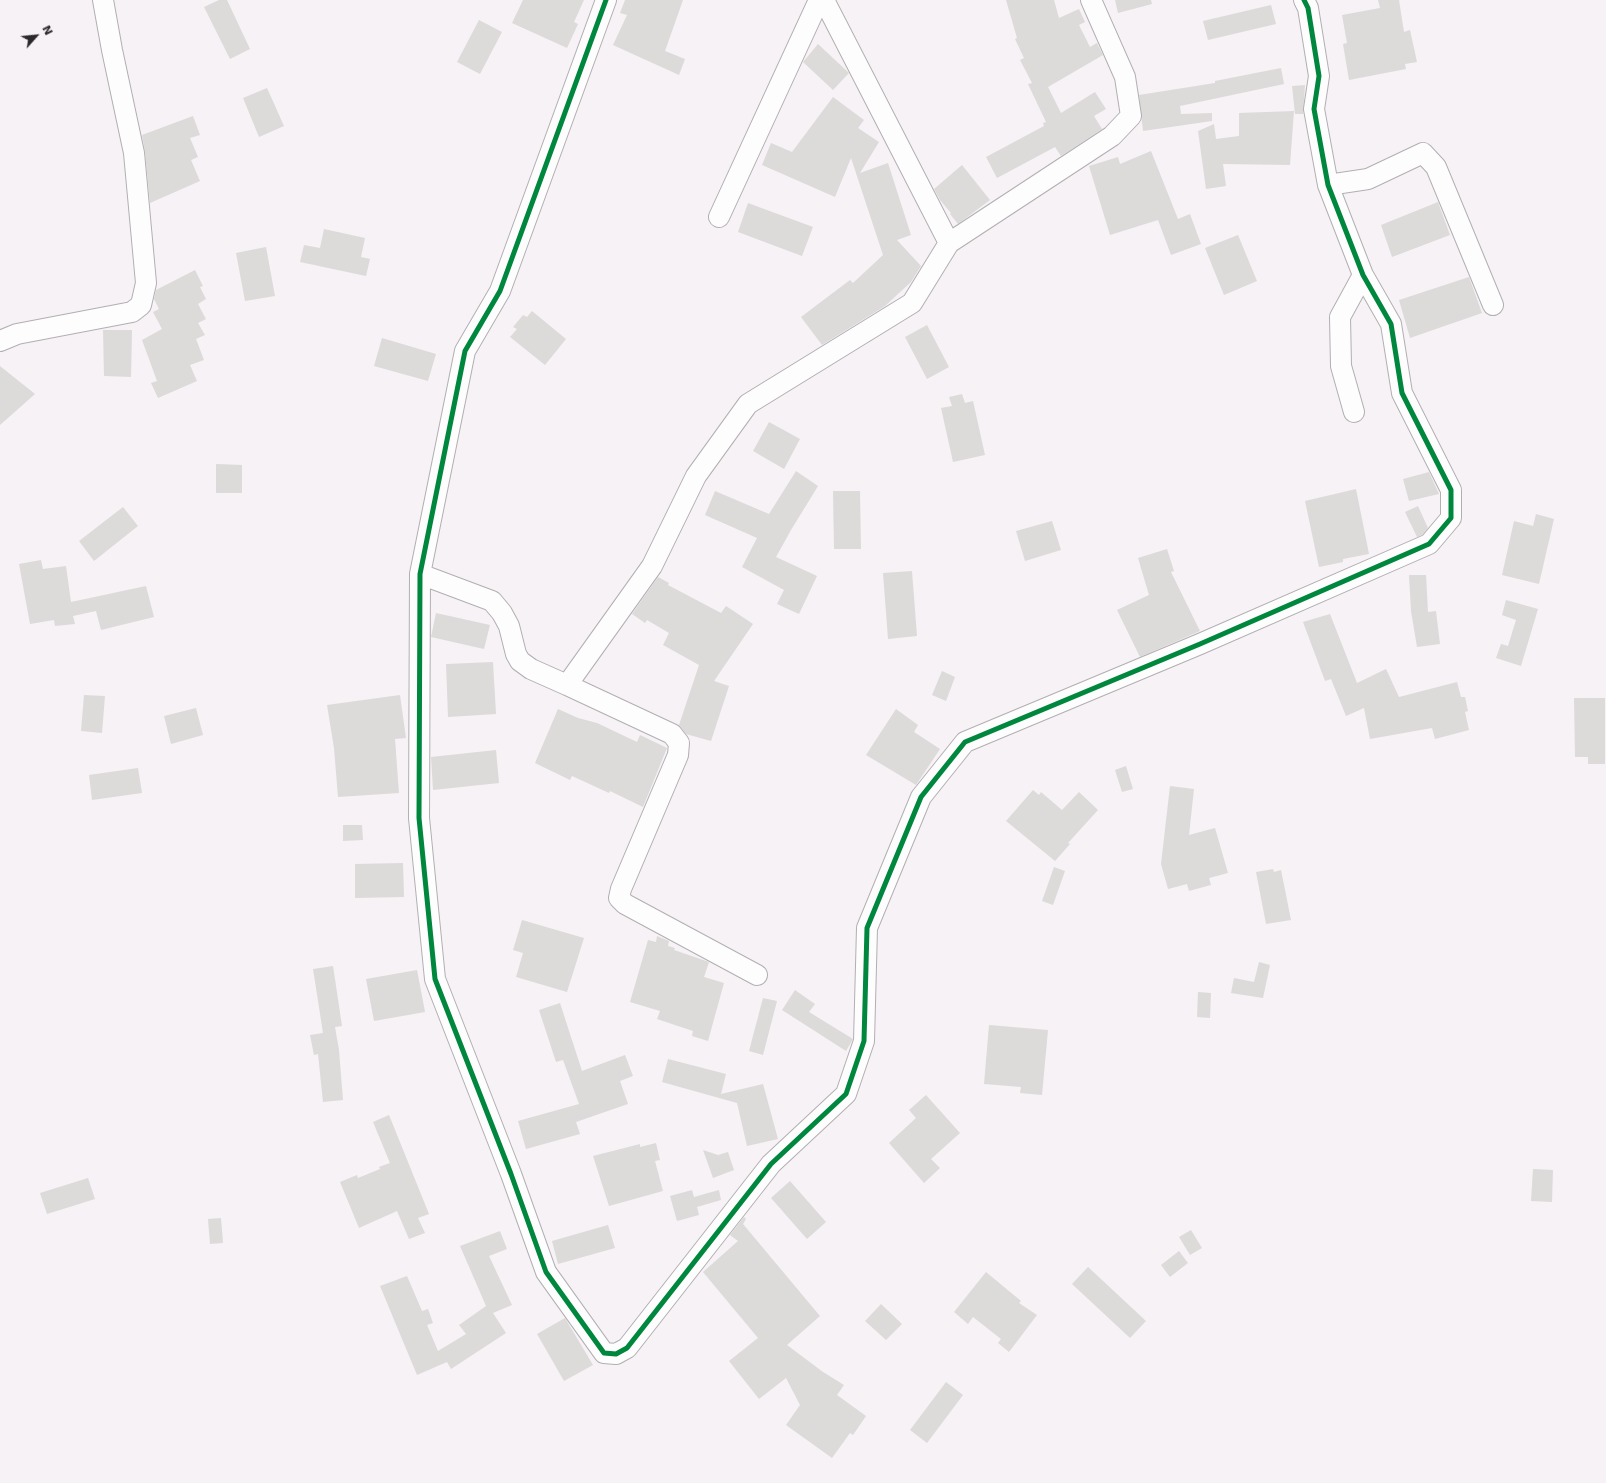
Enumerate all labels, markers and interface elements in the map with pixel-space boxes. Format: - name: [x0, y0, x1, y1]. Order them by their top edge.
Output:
- north arrow: [16, 16, 56, 56]
- text: N: [39, 23, 55, 37]

